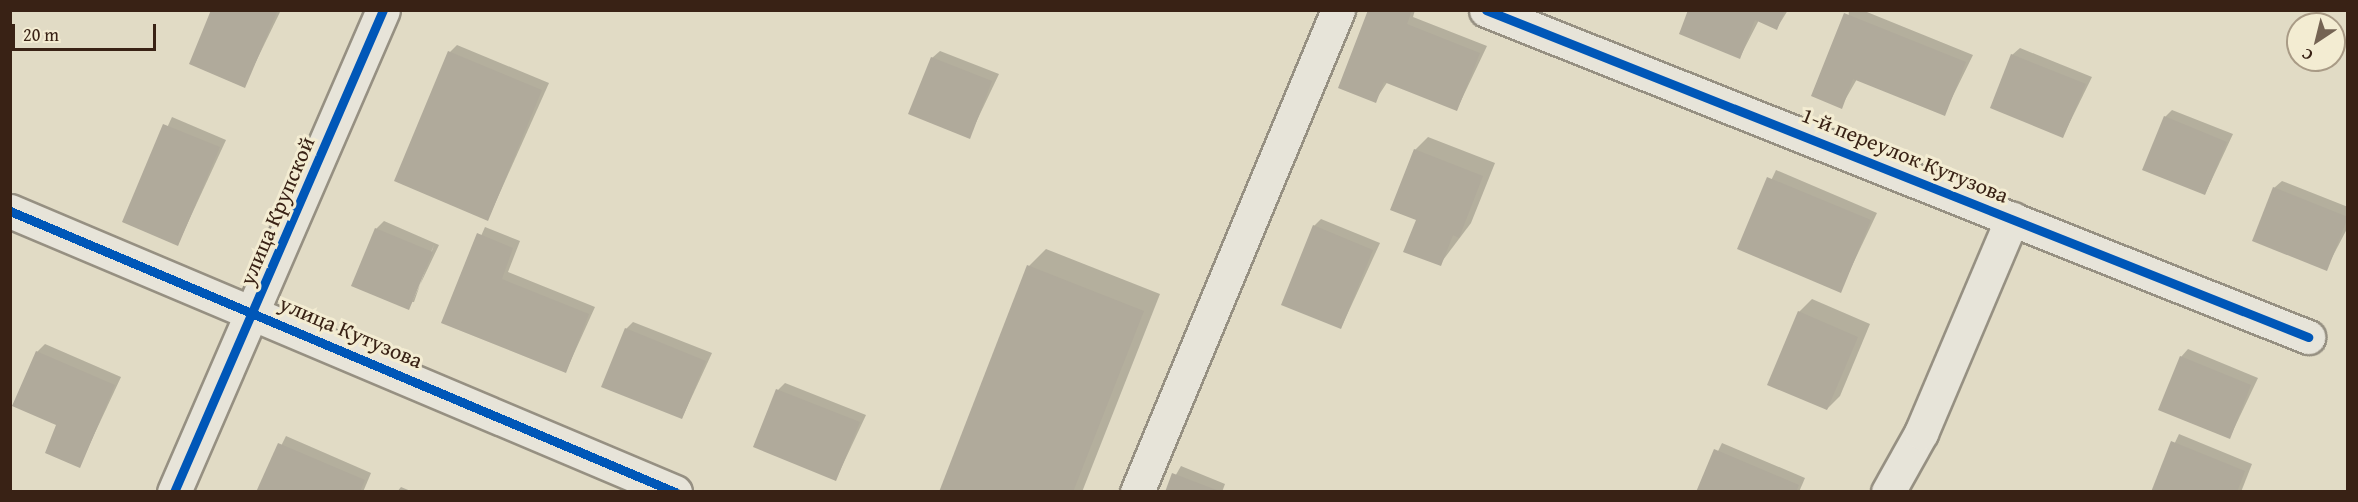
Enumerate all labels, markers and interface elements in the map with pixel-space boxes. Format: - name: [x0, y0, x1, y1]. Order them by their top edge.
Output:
- scale bar: [15, 12, 159, 50]
- north arrow: [2286, 12, 2346, 72]
- text: 20 m: [23, 21, 59, 48]
- text: С: [2296, 43, 2317, 68]
- street label: 1-й переулок Кутузова: [1798, 101, 2012, 209]
- street label: улица Крупской: [234, 133, 320, 289]
- street label: улица Кутузова: [276, 290, 426, 374]

